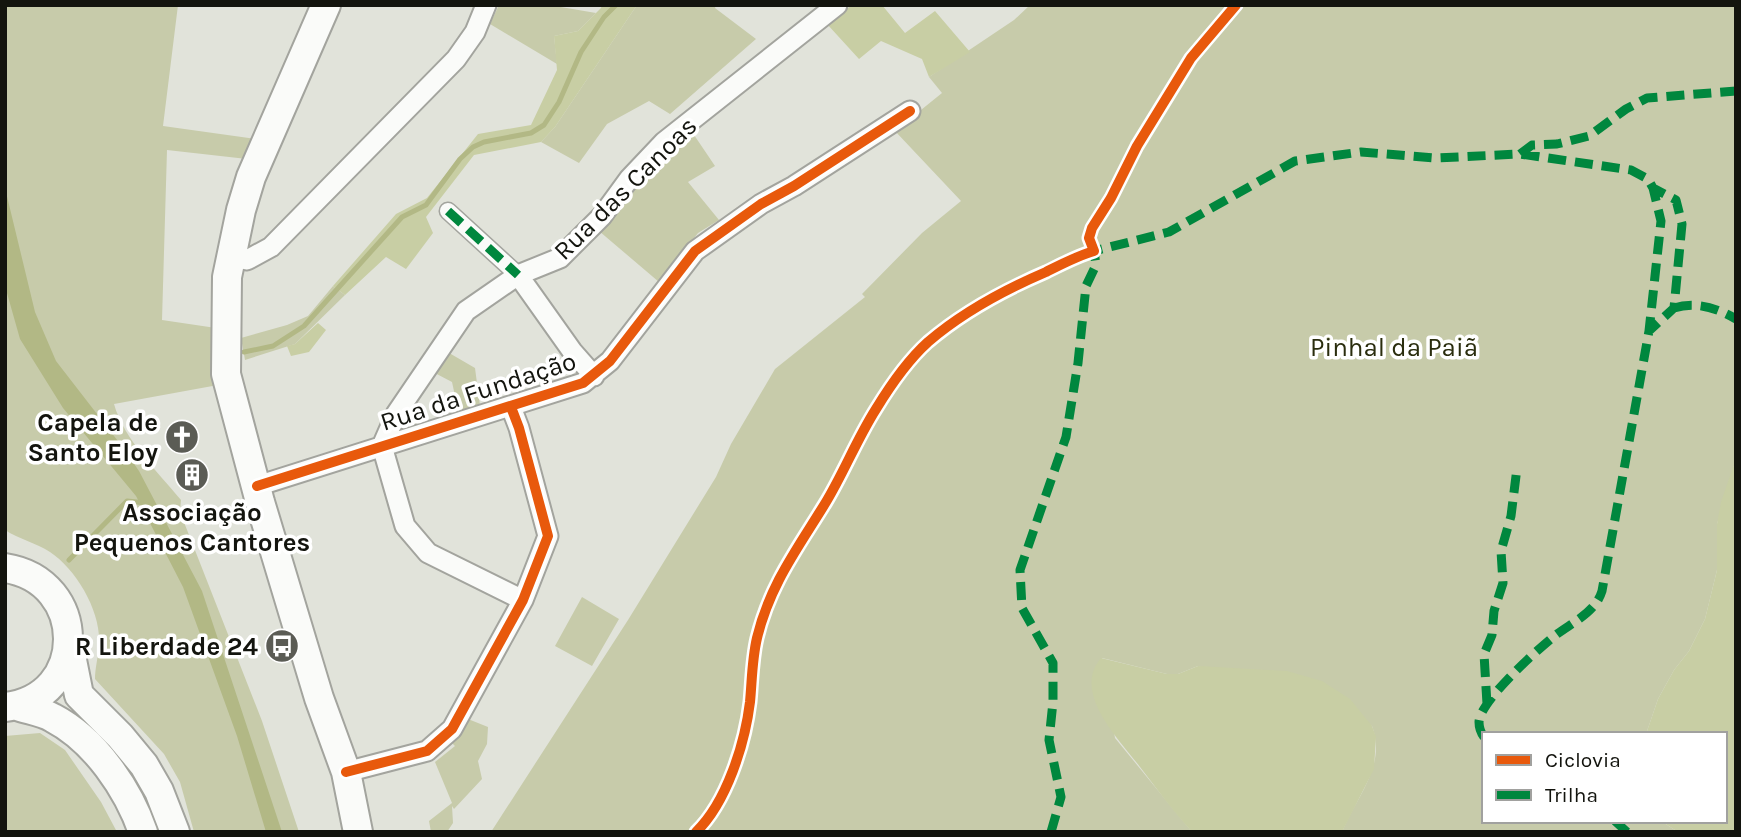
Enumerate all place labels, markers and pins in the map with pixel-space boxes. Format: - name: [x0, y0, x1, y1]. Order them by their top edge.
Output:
- place label: Capela de Santo Eloy: [27, 407, 158, 468]
- church icon: Capela de Santo Eloy: [163, 418, 201, 456]
- building icon: Associação Pequenos Cantores: [173, 456, 211, 494]
- place label: Associação Pequenos Cantores: [74, 497, 310, 558]
- bus stop icon: R Liberdade 24: [263, 627, 301, 665]
- place label: R Liberdade 24: [75, 631, 259, 662]

